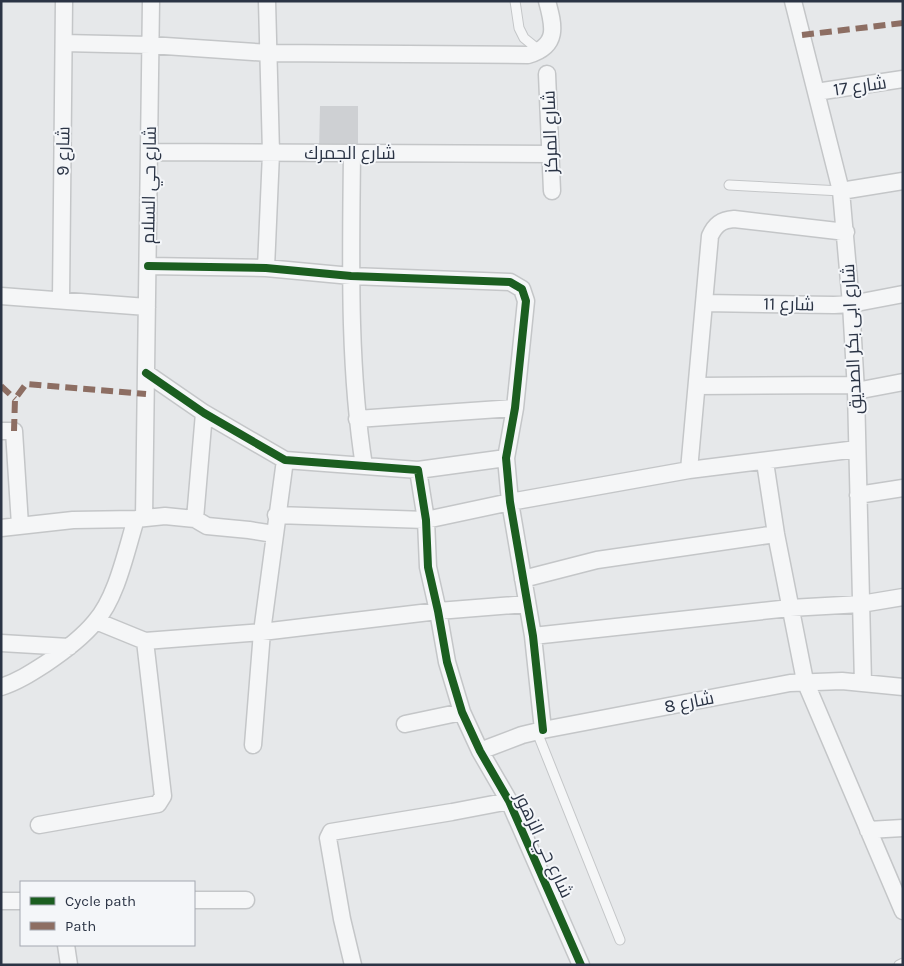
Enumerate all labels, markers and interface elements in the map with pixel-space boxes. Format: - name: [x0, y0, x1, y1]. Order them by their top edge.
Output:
- street label: شارع 17: [832, 71, 888, 102]
- street label: شارع المركز: [538, 90, 563, 175]
- street label: شارع 9: [52, 126, 75, 176]
- street label: شارع حي السلام: [137, 126, 164, 244]
- street label: شارع الجمرك: [304, 142, 396, 165]
- street label: شارع ابى بكر الصديق: [837, 263, 868, 415]
- street label: شارع 11: [763, 293, 815, 316]
- street label: شارع 8: [662, 686, 716, 719]
- street label: شارع حي الزهور: [507, 788, 578, 903]
- legend: [20, 881, 195, 946]
- text: Cycle path: [65, 892, 136, 910]
- text: Path: [65, 917, 96, 935]

